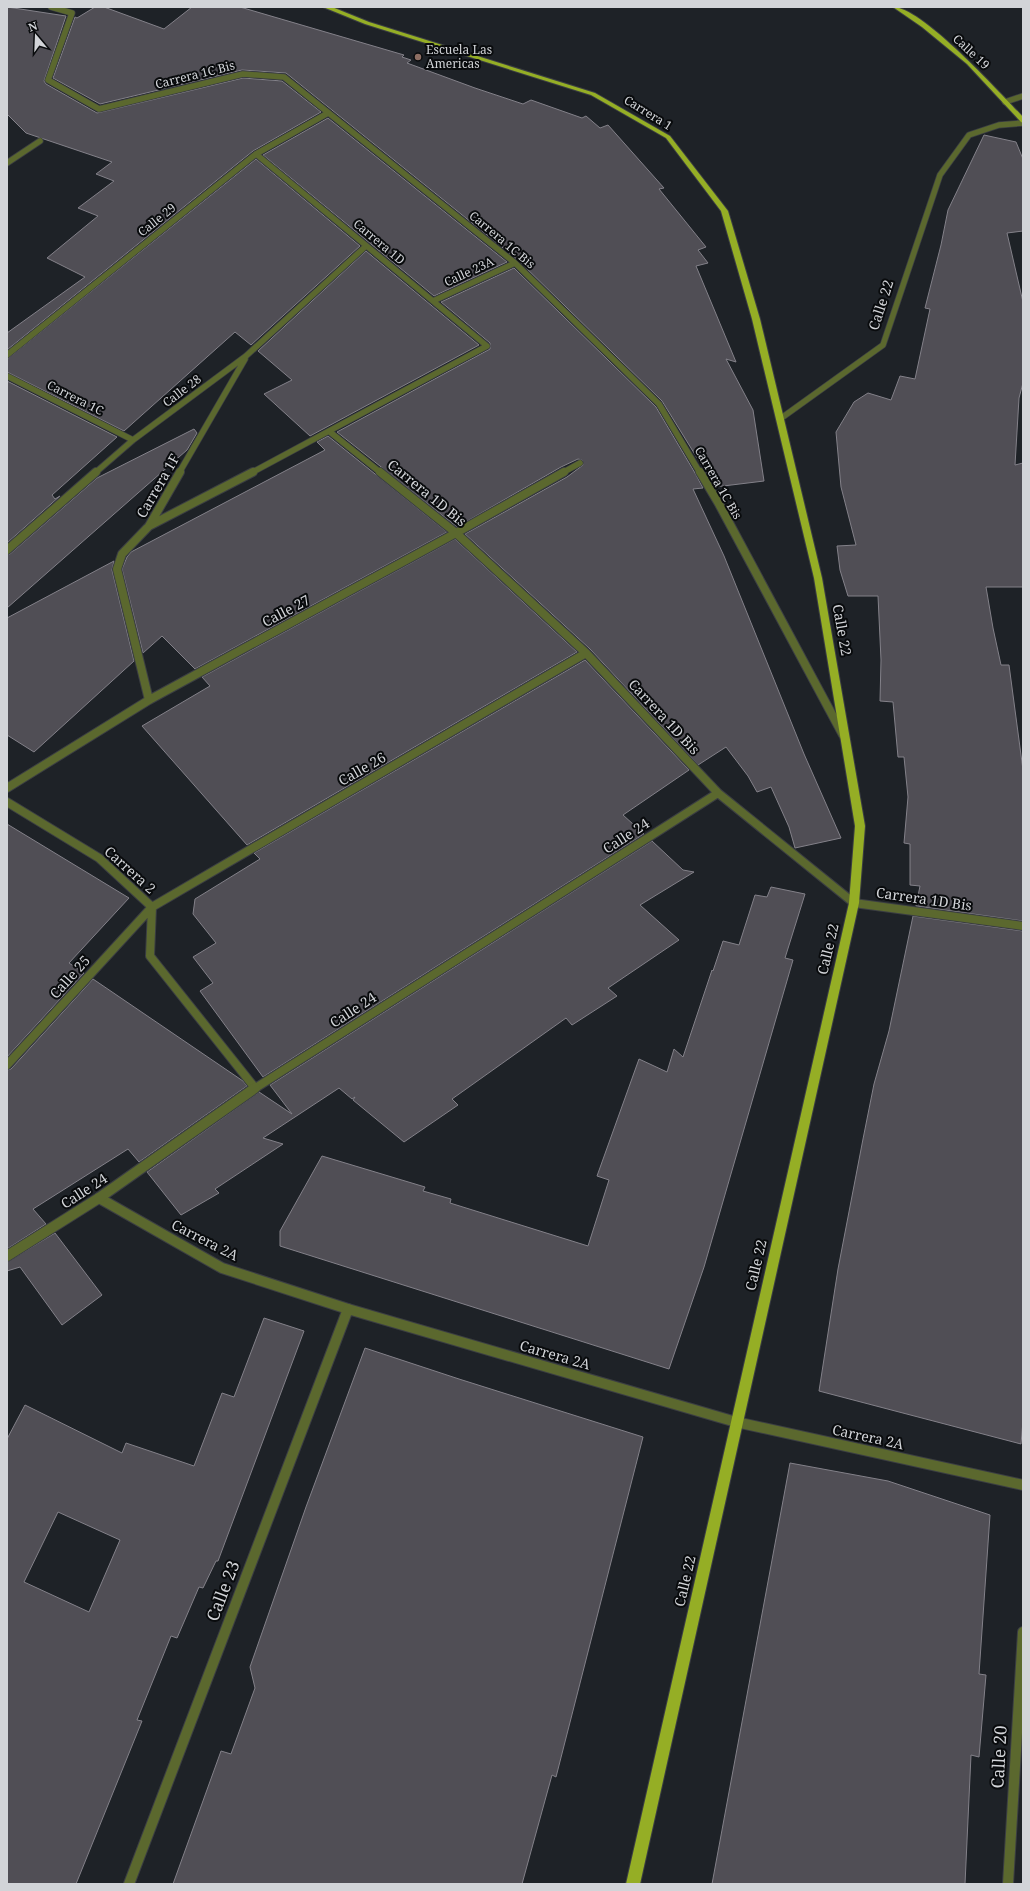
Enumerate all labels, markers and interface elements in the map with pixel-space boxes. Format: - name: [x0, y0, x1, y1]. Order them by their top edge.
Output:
- north arrow: [16, 16, 56, 56]
- text: N: [26, 17, 39, 35]
- street label: Calle 19: [949, 30, 993, 73]
- place label: Escuela Las Americas: [426, 41, 492, 72]
- marker: Escuela Las Americas: [413, 52, 423, 62]
- street label: Carrera 1C Bis: [153, 56, 236, 93]
- street label: Carrera 1: [621, 91, 676, 134]
- street label: Calle 29: [134, 199, 179, 240]
- street label: Carrera 1C Bis: [466, 207, 539, 272]
- street label: Carrera 1D: [350, 215, 409, 268]
- street label: Calle 23A: [441, 252, 497, 290]
- street label: Calle 22: [863, 277, 898, 332]
- street label: Calle 28: [159, 370, 205, 411]
- street label: Carrera 1C: [44, 376, 106, 419]
- street label: Carrera 1C Bis: [691, 443, 746, 522]
- street label: Carrera 1F: [132, 450, 184, 521]
- street label: Carrera 1D Bis: [384, 455, 471, 530]
- street label: Calle 27: [258, 590, 313, 631]
- street label: Calle 22: [829, 603, 856, 657]
- street label: Carrera 1D Bis: [624, 675, 704, 758]
- street label: Calle 26: [335, 747, 389, 790]
- street label: Calle 24: [599, 813, 653, 858]
- street label: Carrera 2: [101, 842, 160, 898]
- street label: Carrera 1D Bis: [875, 882, 973, 915]
- street label: Calle 22: [812, 921, 843, 976]
- street label: Calle 25: [45, 951, 94, 1002]
- street label: Calle 24: [326, 987, 380, 1032]
- street label: Calle 24: [57, 1168, 111, 1213]
- street label: Carrera 2A: [169, 1215, 242, 1265]
- street label: Calle 22: [740, 1237, 771, 1292]
- street label: Carrera 2A: [518, 1335, 593, 1374]
- street label: Carrera 2A: [831, 1420, 906, 1453]
- street label: Calle 22: [669, 1553, 700, 1608]
- street label: Calle 23: [200, 1557, 245, 1624]
- street label: Calle 20: [985, 1725, 1012, 1789]

